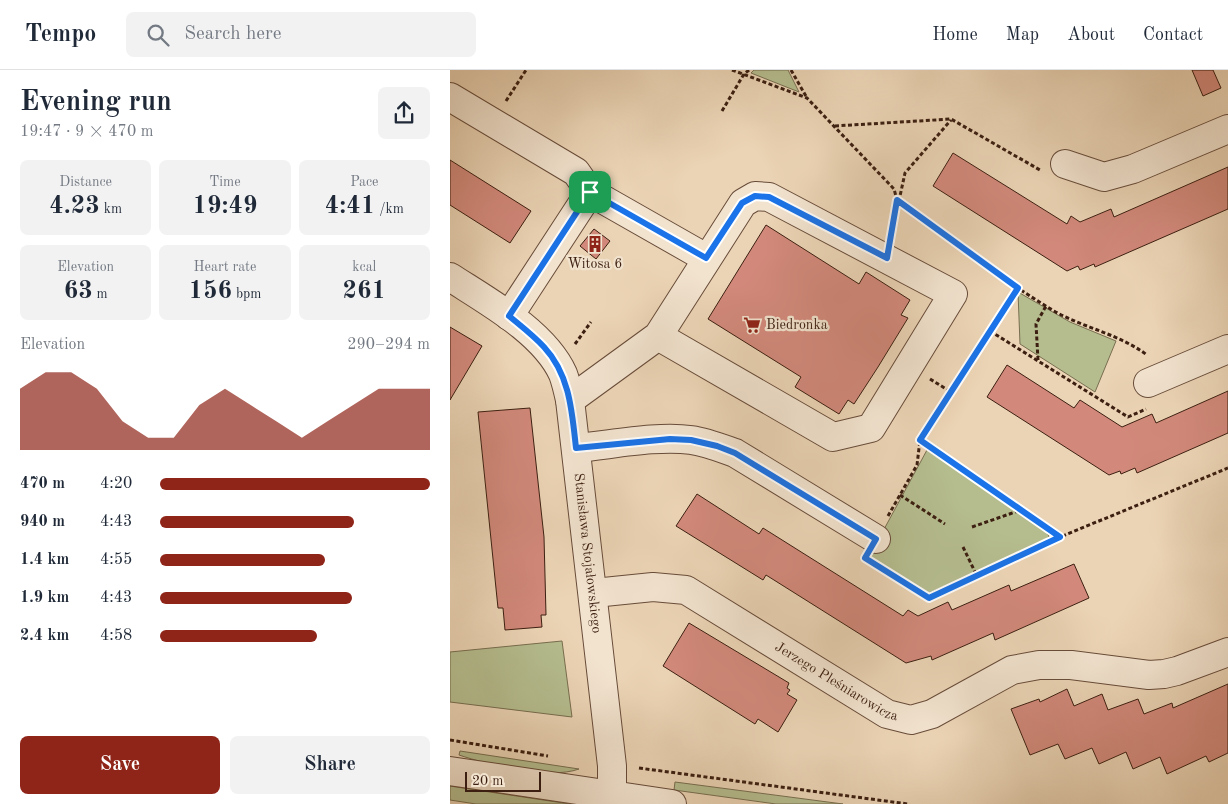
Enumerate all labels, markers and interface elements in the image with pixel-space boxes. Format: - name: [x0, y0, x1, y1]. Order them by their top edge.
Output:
- search box: [126, 12, 476, 57]
- icon: search: [144, 21, 172, 49]
- text: Tempo: [25, 23, 96, 47]
- text: Search here: [184, 25, 282, 44]
- text: Home: [932, 26, 978, 44]
- text: Map: [1006, 26, 1039, 44]
- text: About: [1067, 26, 1115, 44]
- text: Contact: [1143, 26, 1203, 44]
- button: share: [378, 87, 430, 139]
- text: Evening run: [20, 89, 172, 117]
- text: 19:47 · 9 × 470 m: [20, 124, 153, 140]
- pin: [569, 171, 611, 213]
- text: Distance: [59, 175, 112, 189]
- text: Time: [209, 175, 241, 189]
- text: Pace: [350, 175, 379, 189]
- icon: arrive: [576, 178, 604, 206]
- text: 4.23: [49, 194, 100, 219]
- text: 19:49: [192, 194, 258, 219]
- text: 4:41: [325, 194, 375, 219]
- text: km: [100, 202, 122, 216]
- text: /km: [375, 202, 404, 216]
- building icon: Witosa 6: [585, 234, 605, 254]
- place label: Witosa 6: [568, 257, 623, 271]
- text: Elevation: [57, 260, 114, 274]
- text: Heart rate: [194, 260, 256, 274]
- text: kcal: [352, 260, 376, 274]
- text: 63: [64, 279, 93, 304]
- text: 156: [189, 279, 232, 304]
- text: 261: [343, 279, 386, 304]
- text: m: [93, 287, 108, 301]
- text: bpm: [232, 287, 261, 301]
- supermarket icon: Biedronka: [742, 315, 762, 335]
- place label: Biedronka: [766, 318, 828, 332]
- text: Elevation: [20, 337, 85, 353]
- text: 290–294 m: [347, 337, 430, 353]
- street label: Stanisława Stojałowskiego: [571, 472, 604, 634]
- text: 470 m: [20, 476, 65, 492]
- text: 4:20: [100, 476, 132, 492]
- text: 940 m: [20, 514, 65, 530]
- text: 4:43: [100, 514, 132, 530]
- text: 1.4 km: [20, 552, 69, 568]
- text: 4:55: [100, 552, 132, 568]
- text: 1.9 km: [20, 590, 69, 606]
- text: 4:43: [100, 590, 132, 606]
- text: 2.4 km: [20, 628, 69, 644]
- text: 4:58: [100, 628, 132, 644]
- street label: Jerzego Pleśniarowicza: [772, 640, 899, 723]
- button: Save: [20, 736, 220, 794]
- button: Share: [230, 736, 430, 794]
- scale bar: [465, 769, 541, 792]
- text: 20 m: [472, 774, 503, 788]

